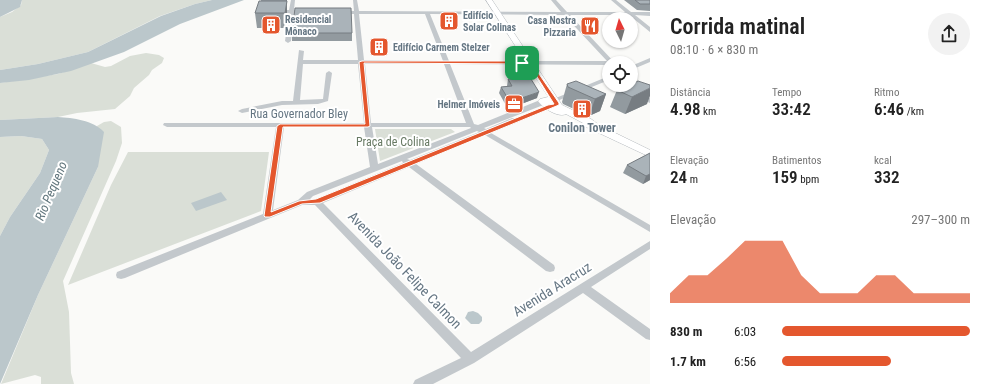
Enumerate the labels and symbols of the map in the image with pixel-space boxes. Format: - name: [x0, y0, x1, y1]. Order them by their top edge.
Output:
- building icon: Edifício Solar Colinas: [438, 10, 460, 32]
- place label: Edifício Solar Colinas: [463, 10, 517, 33]
- north arrow: [602, 12, 638, 48]
- building icon: Residencial Mônaco: [260, 14, 282, 36]
- place label: Residencial Mônaco: [285, 14, 331, 37]
- place label: Casa Nostra Pizzaria: [527, 15, 576, 38]
- restaurant icon: Casa Nostra Pizzaria: [579, 15, 601, 37]
- building icon: Edifício Carmem Stelzer: [368, 36, 390, 58]
- place label: Edifício Carmem Stelzer: [393, 42, 490, 53]
- pin: [505, 46, 539, 80]
- office icon: Helmer Imóveis: [503, 93, 525, 115]
- building icon: Conilon Tower: [571, 98, 593, 120]
- place label: Helmer Imóveis: [437, 99, 500, 110]
- street label: Rua Governador Bley: [250, 107, 348, 121]
- place label: Conilon Tower: [548, 121, 616, 135]
- park label: Praça de Colina: [356, 135, 430, 149]
- water label: Rio Pequeno: [32, 159, 70, 223]
- street label: Avenida João Felipe Calmon: [345, 208, 465, 332]
- street label: Avenida Aracruz: [510, 259, 594, 319]

